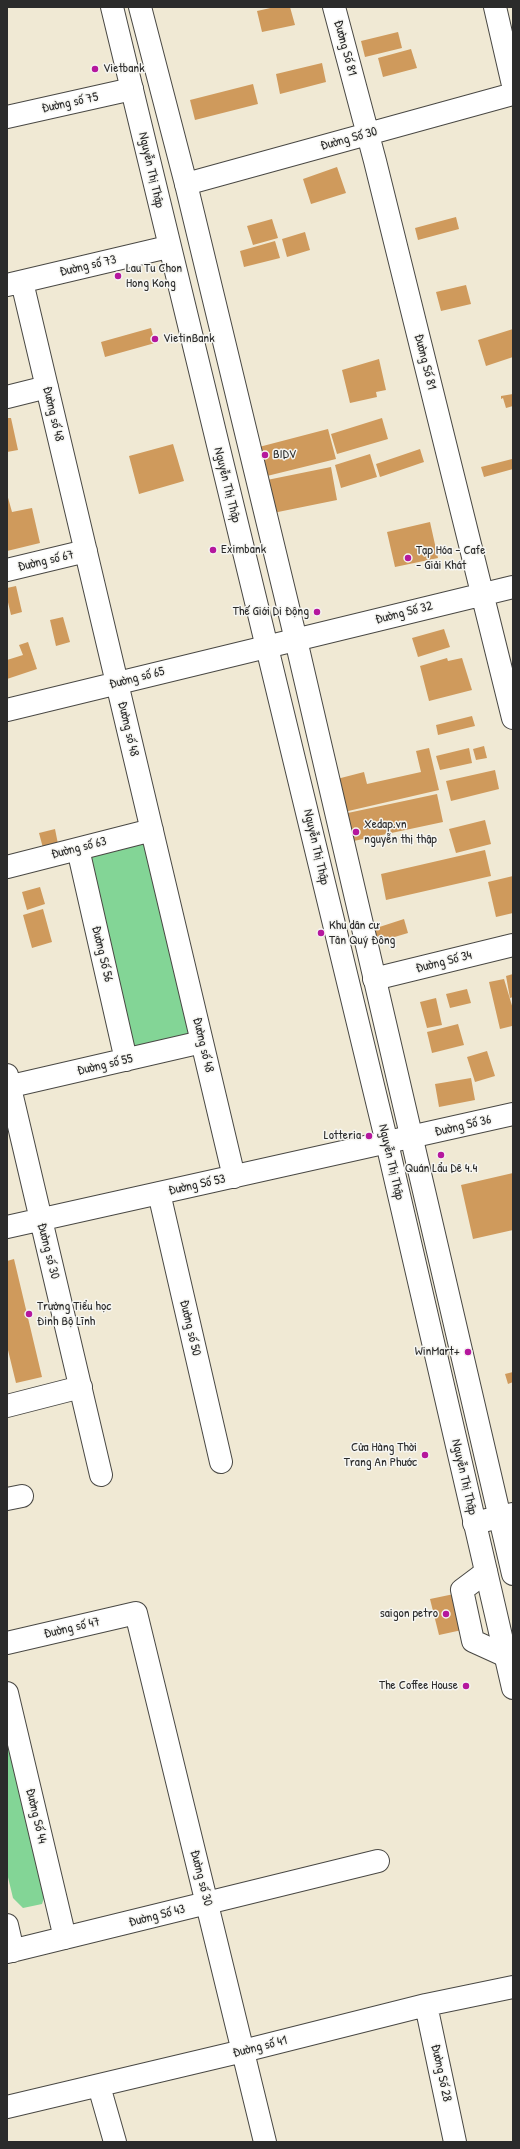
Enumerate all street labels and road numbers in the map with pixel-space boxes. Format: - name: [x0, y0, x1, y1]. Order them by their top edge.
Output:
- street label: Đường Số 81: [330, 19, 360, 77]
- street label: Đường số 75: [40, 89, 100, 117]
- street label: Đường Số 30: [319, 124, 379, 154]
- street label: Nguyễn Thị Thập: [135, 131, 167, 209]
- street label: Đường số 73: [58, 252, 118, 280]
- street label: Đường Số 81: [411, 333, 439, 391]
- street label: Đường số 48: [39, 385, 67, 443]
- street label: Nguyễn Thị Thập: [210, 446, 244, 524]
- street label: Đường số 67: [16, 547, 76, 575]
- street label: Đường Số 32: [374, 598, 434, 628]
- street label: Đường số 65: [108, 664, 166, 692]
- street label: Đường số 48: [114, 700, 142, 758]
- street label: Nguyễn Thị Thập: [300, 808, 332, 886]
- street label: Đường số 63: [50, 834, 108, 862]
- street label: Đường Số 56: [88, 924, 116, 984]
- street label: Đường Số 34: [414, 948, 474, 976]
- street label: Đường số 48: [189, 1016, 217, 1074]
- street label: Đường số 55: [76, 1051, 134, 1079]
- street label: Đường Số 36: [433, 1112, 493, 1140]
- street label: Nguyễn Thị Thập: [375, 1123, 407, 1201]
- street label: Đường Số 53: [167, 1171, 227, 1199]
- street label: Đường số 30: [34, 1221, 62, 1281]
- street label: Đường số 50: [176, 1299, 204, 1357]
- street label: Nguyễn Thị Thập: [448, 1438, 480, 1516]
- street label: Đường số 47: [43, 1614, 101, 1642]
- street label: Đường Số 44: [22, 1787, 50, 1845]
- street label: Đường số 30: [187, 1848, 215, 1908]
- street label: Đường Số 43: [127, 1902, 187, 1930]
- street label: Đường số 41: [231, 2033, 289, 2061]
- street label: Đường Số 28: [427, 2043, 455, 2103]

